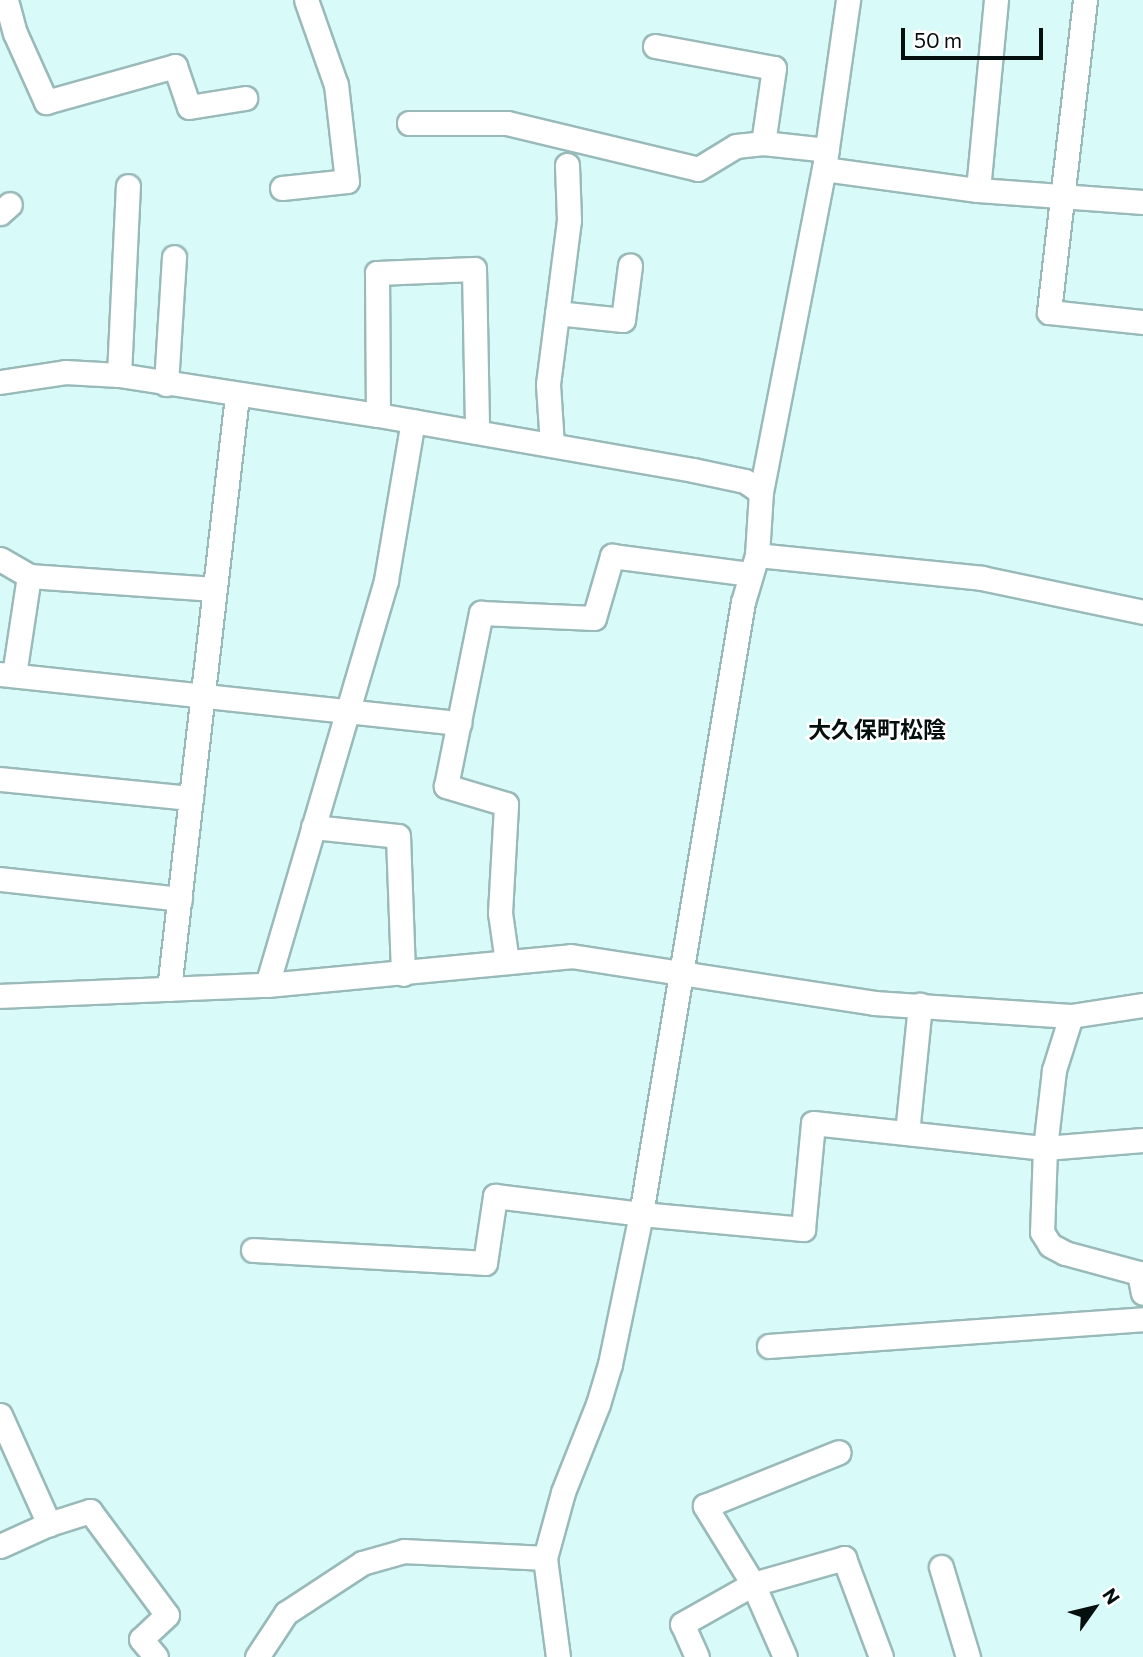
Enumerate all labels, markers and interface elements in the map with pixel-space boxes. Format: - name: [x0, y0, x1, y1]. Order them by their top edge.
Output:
- scale bar: [905, 14, 1047, 58]
- text: 50 m: [914, 27, 962, 52]
- district label: 大久保町松陰: [808, 715, 946, 743]
- north arrow: [1059, 1573, 1129, 1643]
- text: N: [1098, 1584, 1125, 1608]

